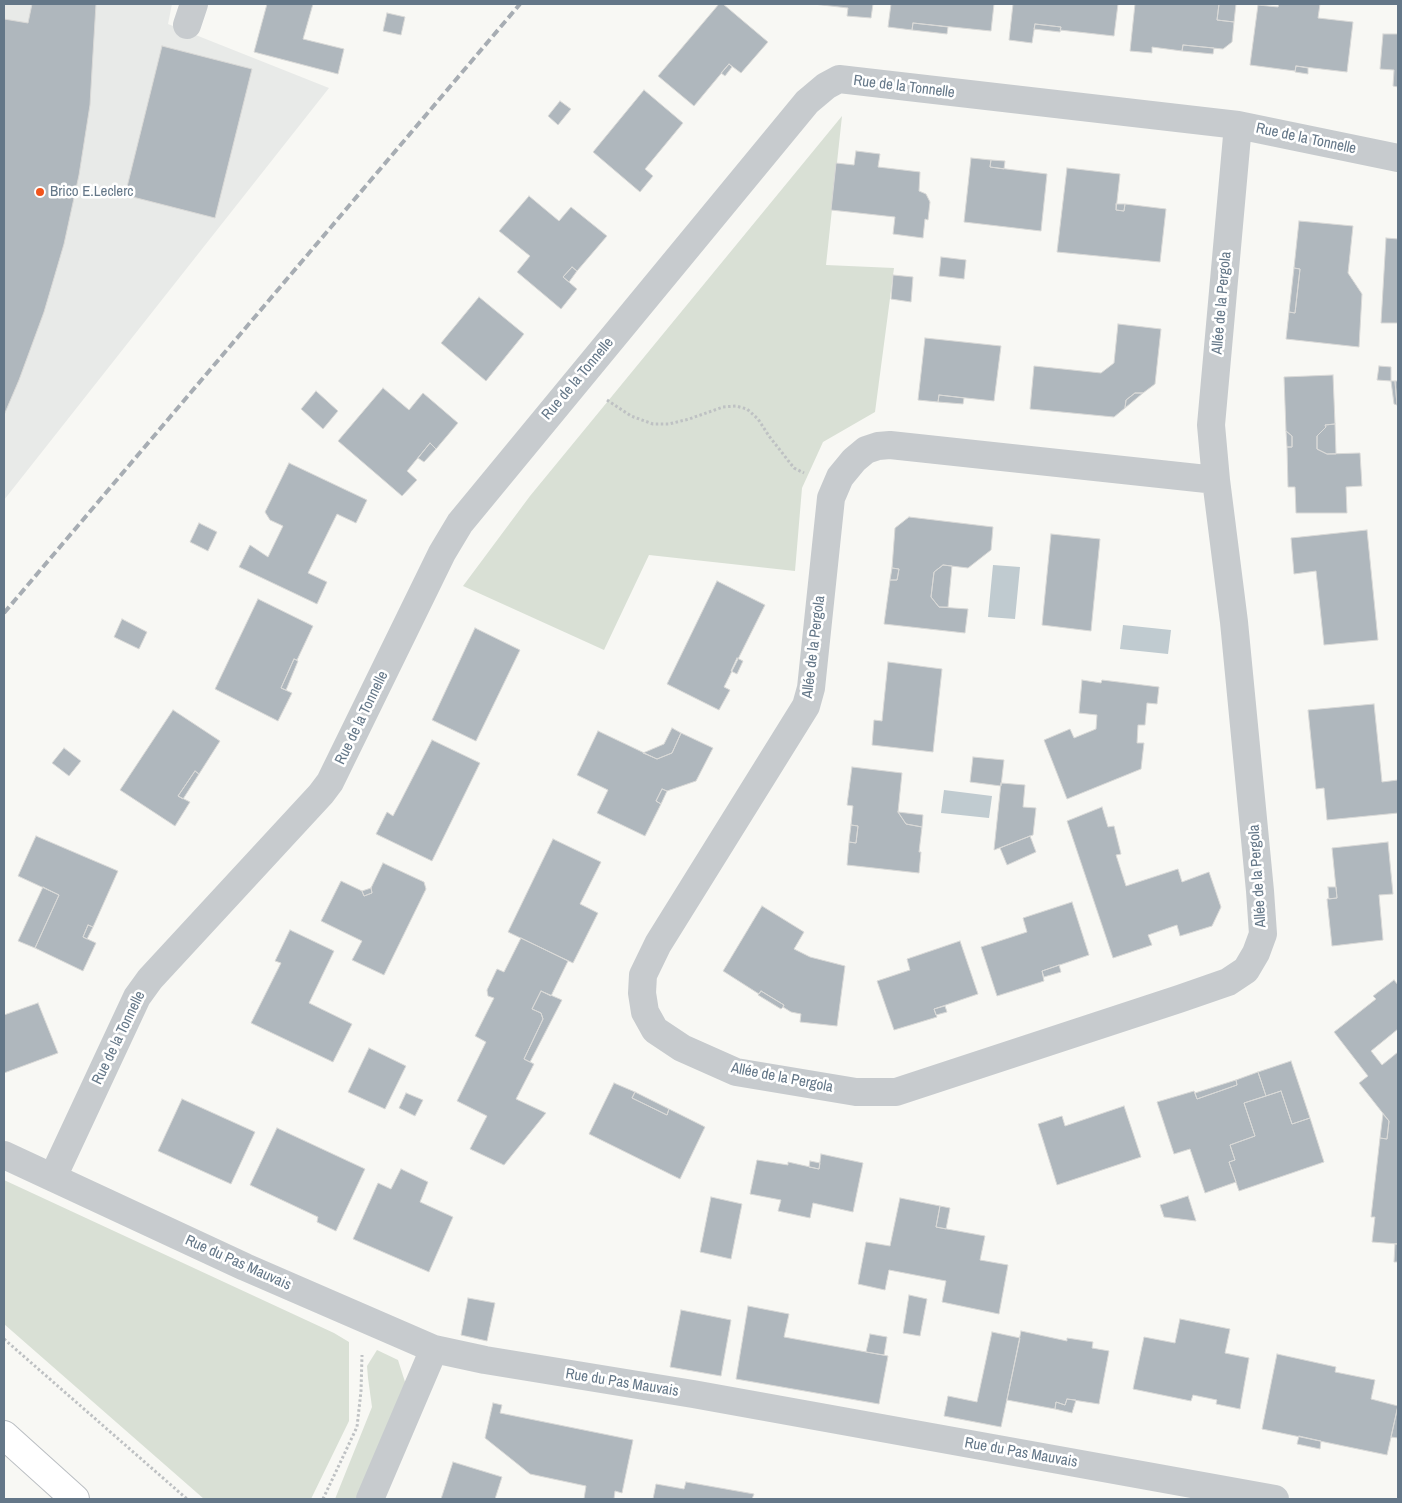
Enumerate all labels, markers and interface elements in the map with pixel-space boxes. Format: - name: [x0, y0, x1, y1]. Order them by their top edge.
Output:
- street label: Rue de la Tonnelle: [852, 72, 956, 102]
- street label: Rue de la Tonnelle: [1254, 120, 1358, 158]
- place label: Brico E.Leclerc: [50, 183, 133, 201]
- marker: Brico E.Leclerc: [34, 186, 46, 198]
- street label: Allée de la Pergola: [1209, 251, 1235, 355]
- street label: Rue de la Tonnelle: [538, 334, 618, 424]
- street label: Allée de la Pergola: [799, 595, 829, 699]
- street label: Rue de la Tonnelle: [332, 668, 392, 768]
- street label: Allée de la Pergola: [1245, 824, 1271, 928]
- street label: Rue de la Tonnelle: [89, 988, 149, 1088]
- street label: Allée de la Pergola: [730, 1059, 834, 1097]
- street label: Rue du Pas Mauvais: [182, 1232, 294, 1294]
- street label: Rue du Pas Mauvais: [564, 1365, 680, 1401]
- street label: Rue du Pas Mauvais: [963, 1434, 1079, 1472]

